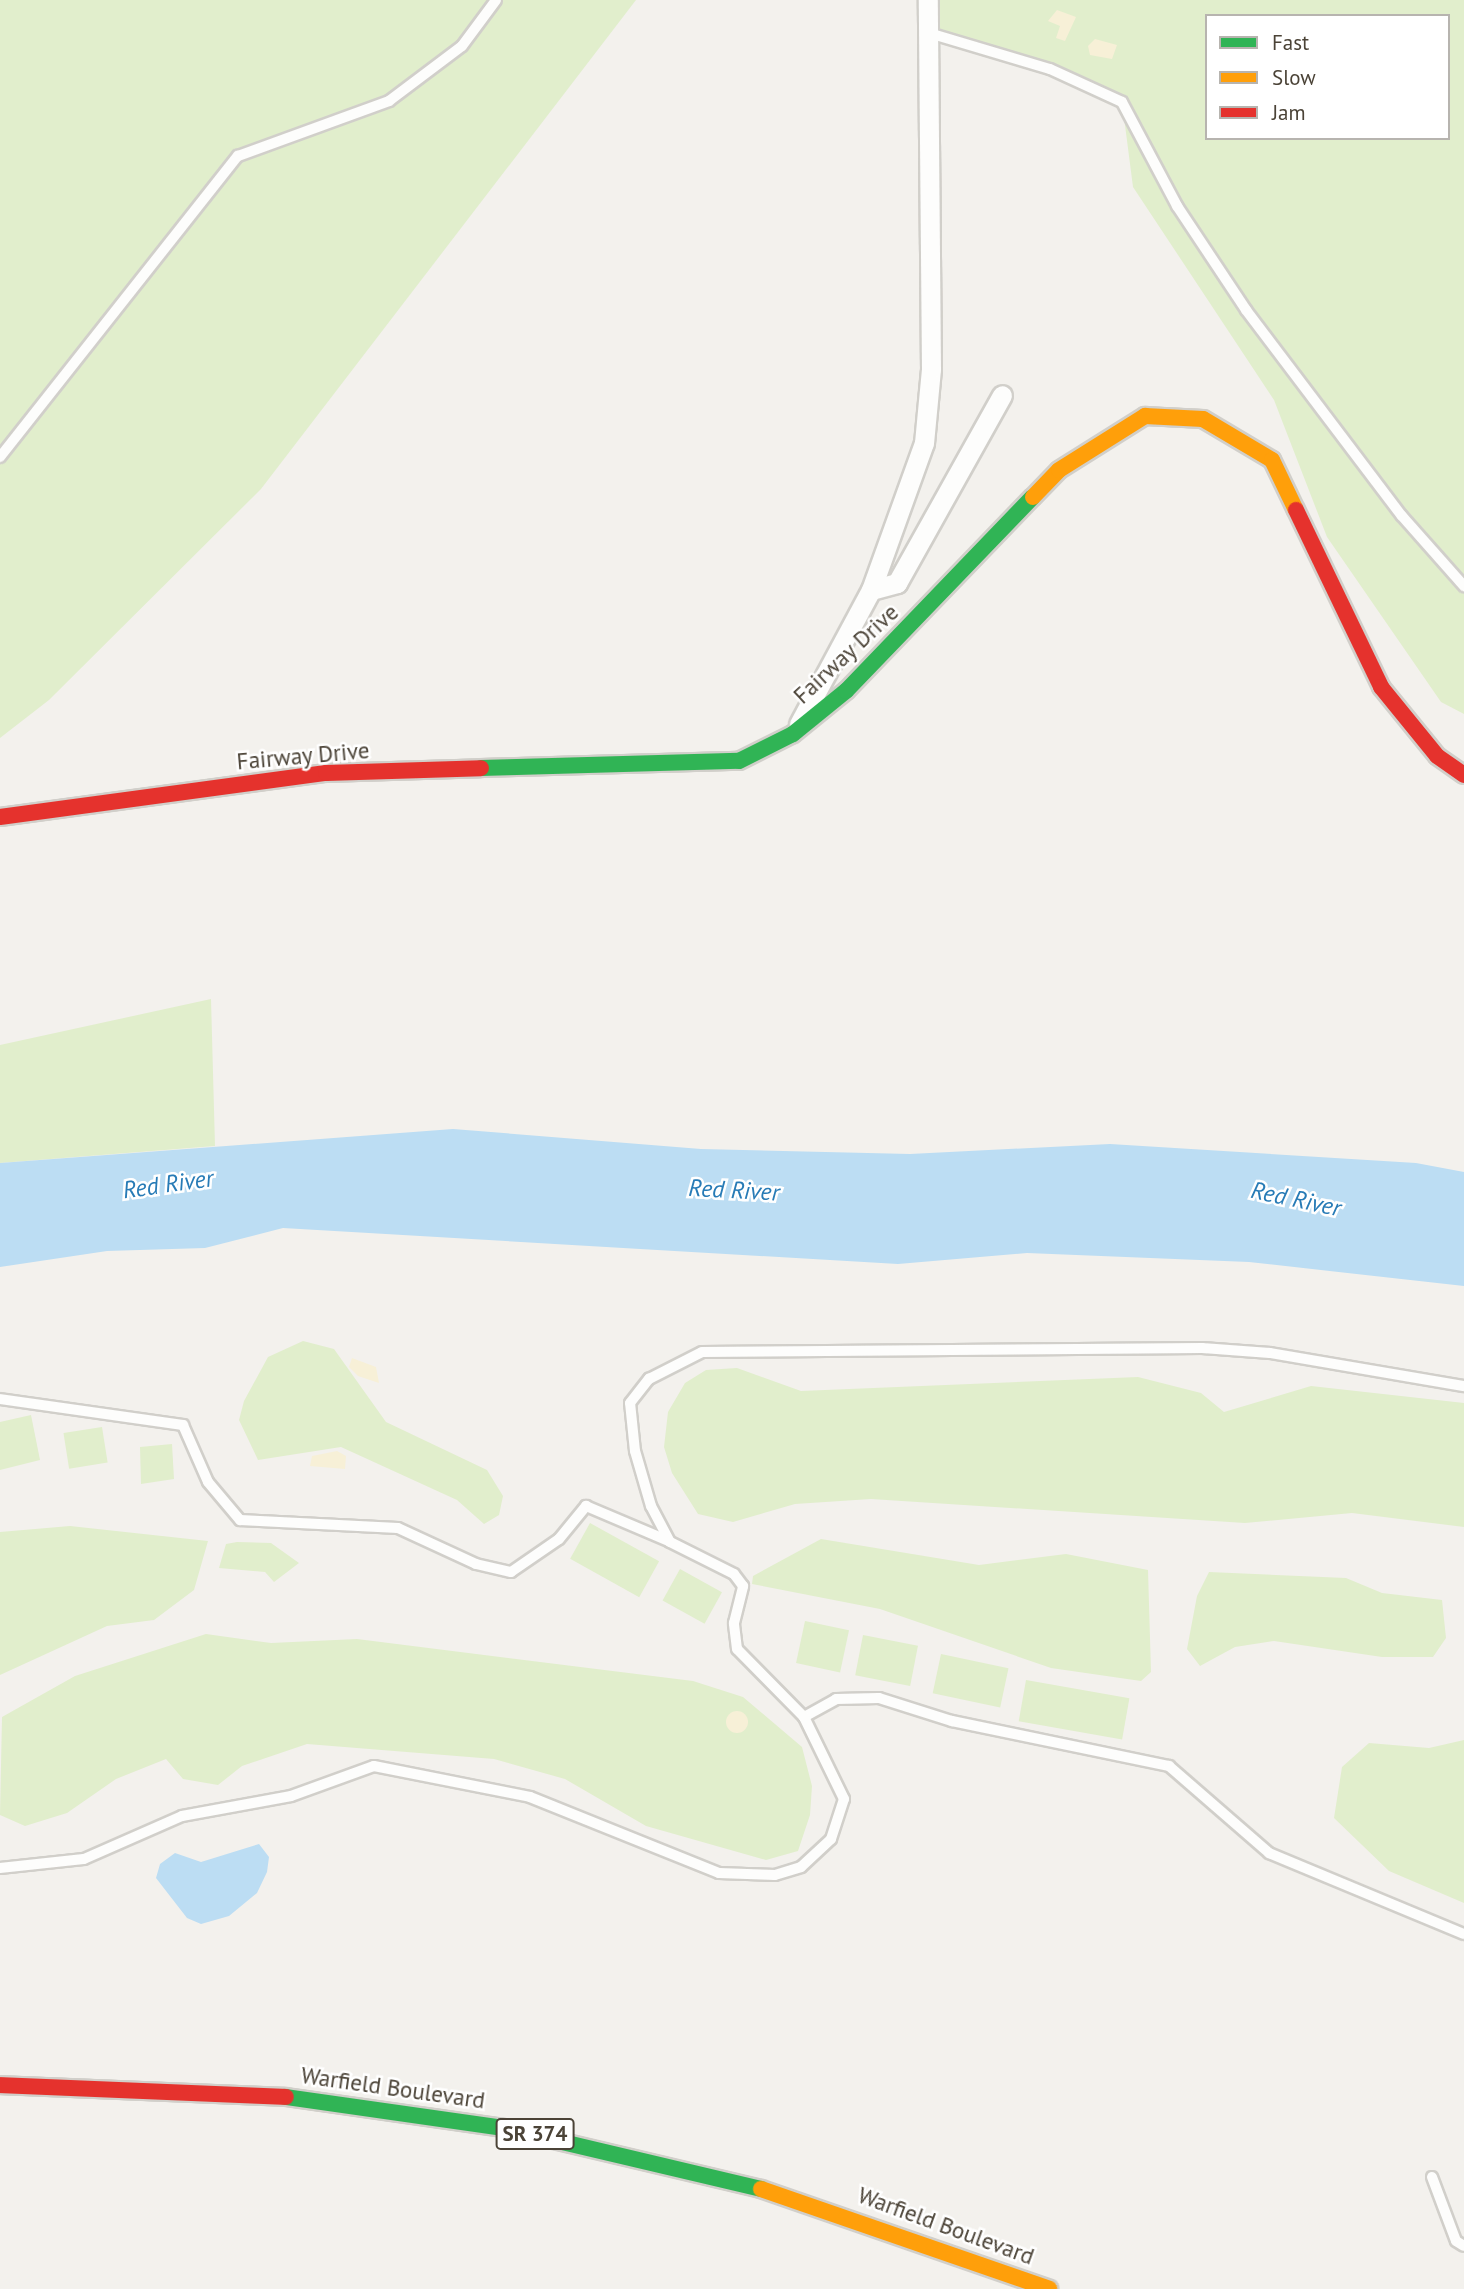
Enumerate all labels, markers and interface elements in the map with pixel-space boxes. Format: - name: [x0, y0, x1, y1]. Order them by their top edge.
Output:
- legend: [1205, 14, 1450, 140]
- text: Fast: [1272, 29, 1309, 56]
- text: Slow: [1272, 64, 1316, 91]
- text: Jam: [1272, 99, 1306, 126]
- street label: Fairway Drive: [788, 598, 904, 710]
- street label: Fairway Drive: [235, 736, 371, 776]
- water label: Red River: [121, 1163, 215, 1205]
- water label: Red River: [688, 1173, 780, 1207]
- water label: Red River: [1248, 1175, 1344, 1223]
- street label: Warfield Boulevard: [299, 2061, 487, 2115]
- road number: SR 374: [495, 2116, 575, 2152]
- street label: Warfield Boulevard: [854, 2181, 1038, 2271]

